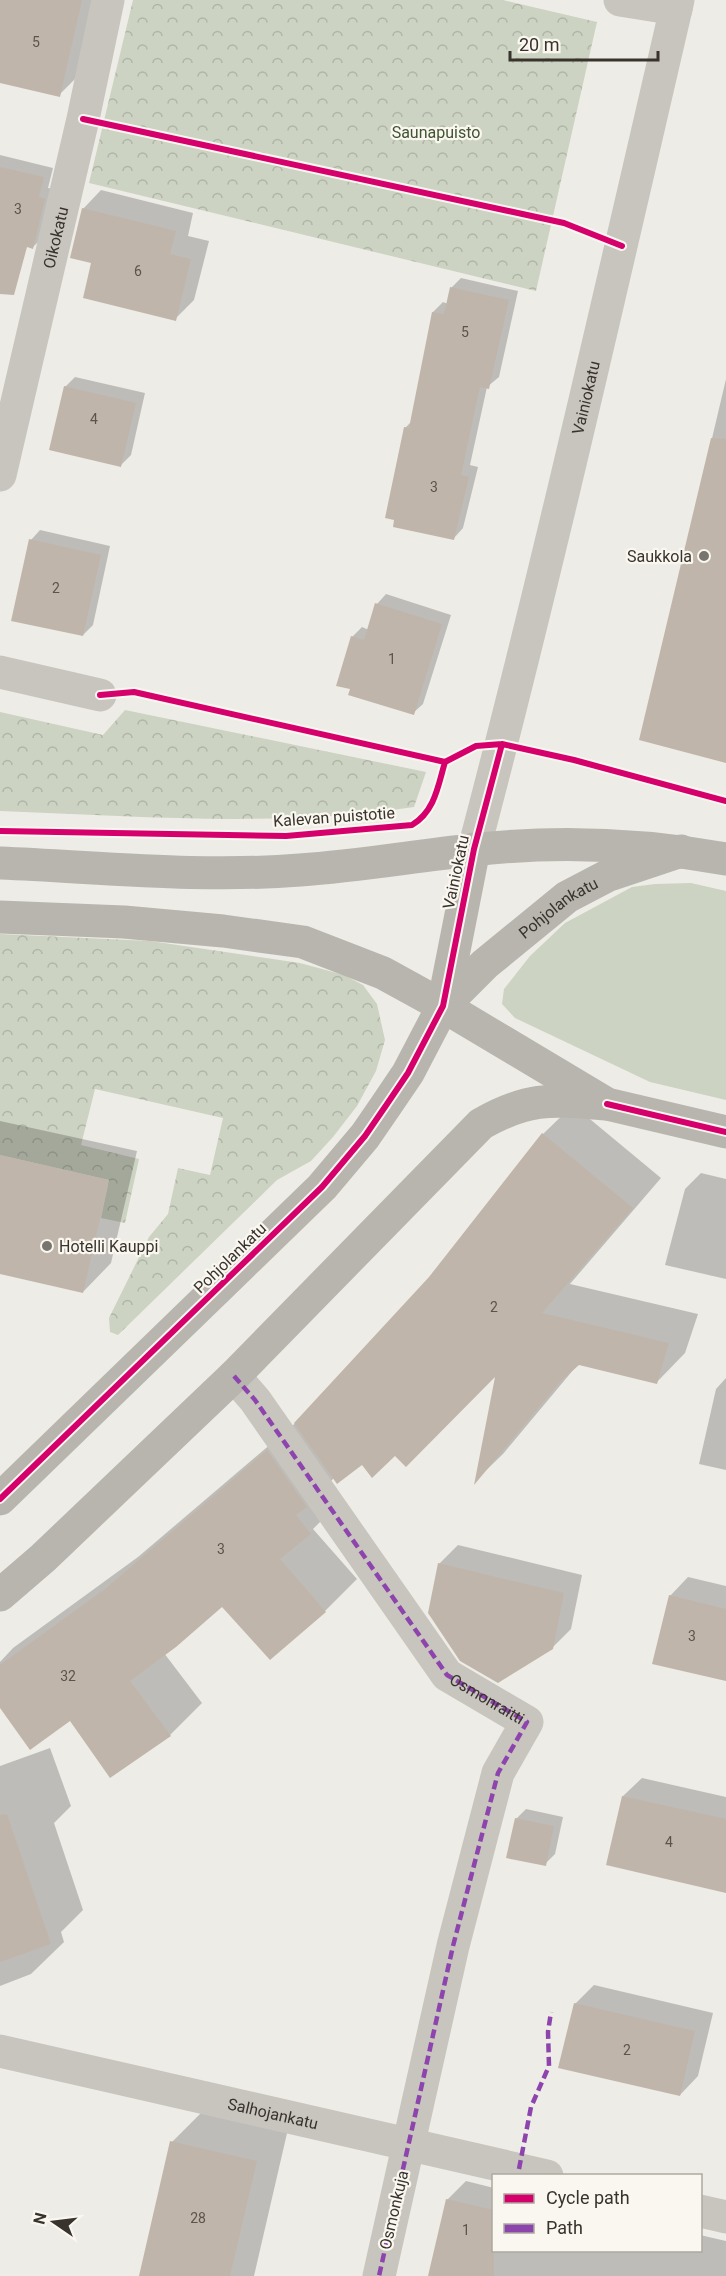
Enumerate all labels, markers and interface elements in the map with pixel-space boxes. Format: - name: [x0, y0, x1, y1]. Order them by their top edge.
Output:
- scale bar: [510, 24, 658, 62]
- house number: 5: [32, 34, 40, 50]
- text: 20 m: [519, 34, 559, 55]
- park label: Saunapuisto: [392, 123, 480, 142]
- house number: 3: [14, 201, 22, 217]
- street label: Oikokatu: [39, 205, 72, 270]
- house number: 6: [134, 263, 142, 279]
- house number: 5: [461, 324, 469, 340]
- street label: Vainiokatu: [568, 359, 603, 436]
- house number: 4: [90, 411, 98, 427]
- house number: 3: [430, 479, 438, 495]
- place label: Saukkola: [627, 547, 692, 566]
- marker: Saukkola: [697, 549, 711, 563]
- house number: 2: [52, 580, 60, 596]
- house number: 1: [388, 651, 396, 667]
- street label: Kalevan puistotie: [273, 803, 395, 831]
- street label: Vainiokatu: [439, 833, 473, 911]
- street label: Pohjolankatu: [515, 873, 601, 942]
- street label: Pohjolankatu: [190, 1219, 270, 1297]
- place label: Hotelli Kauppi: [59, 1237, 158, 1256]
- marker: Hotelli Kauppi: [40, 1239, 54, 1253]
- house number: 2: [490, 1299, 498, 1315]
- house number: 3: [217, 1541, 225, 1557]
- house number: 3: [688, 1628, 696, 1644]
- house number: 32: [60, 1668, 76, 1684]
- street label: Osmonraitti: [447, 1669, 528, 1728]
- house number: 4: [665, 1834, 673, 1850]
- house number: 2: [623, 2042, 631, 2058]
- street label: Salhojankatu: [226, 2094, 320, 2133]
- street label: Osmonkuja: [376, 2169, 412, 2251]
- legend: [492, 2174, 702, 2252]
- text: Cycle path: [546, 2187, 630, 2208]
- north arrow: [24, 2192, 84, 2252]
- house number: 28: [190, 2210, 206, 2226]
- text: N: [29, 2211, 51, 2226]
- text: Path: [546, 2217, 583, 2238]
- house number: 1: [462, 2222, 470, 2238]

